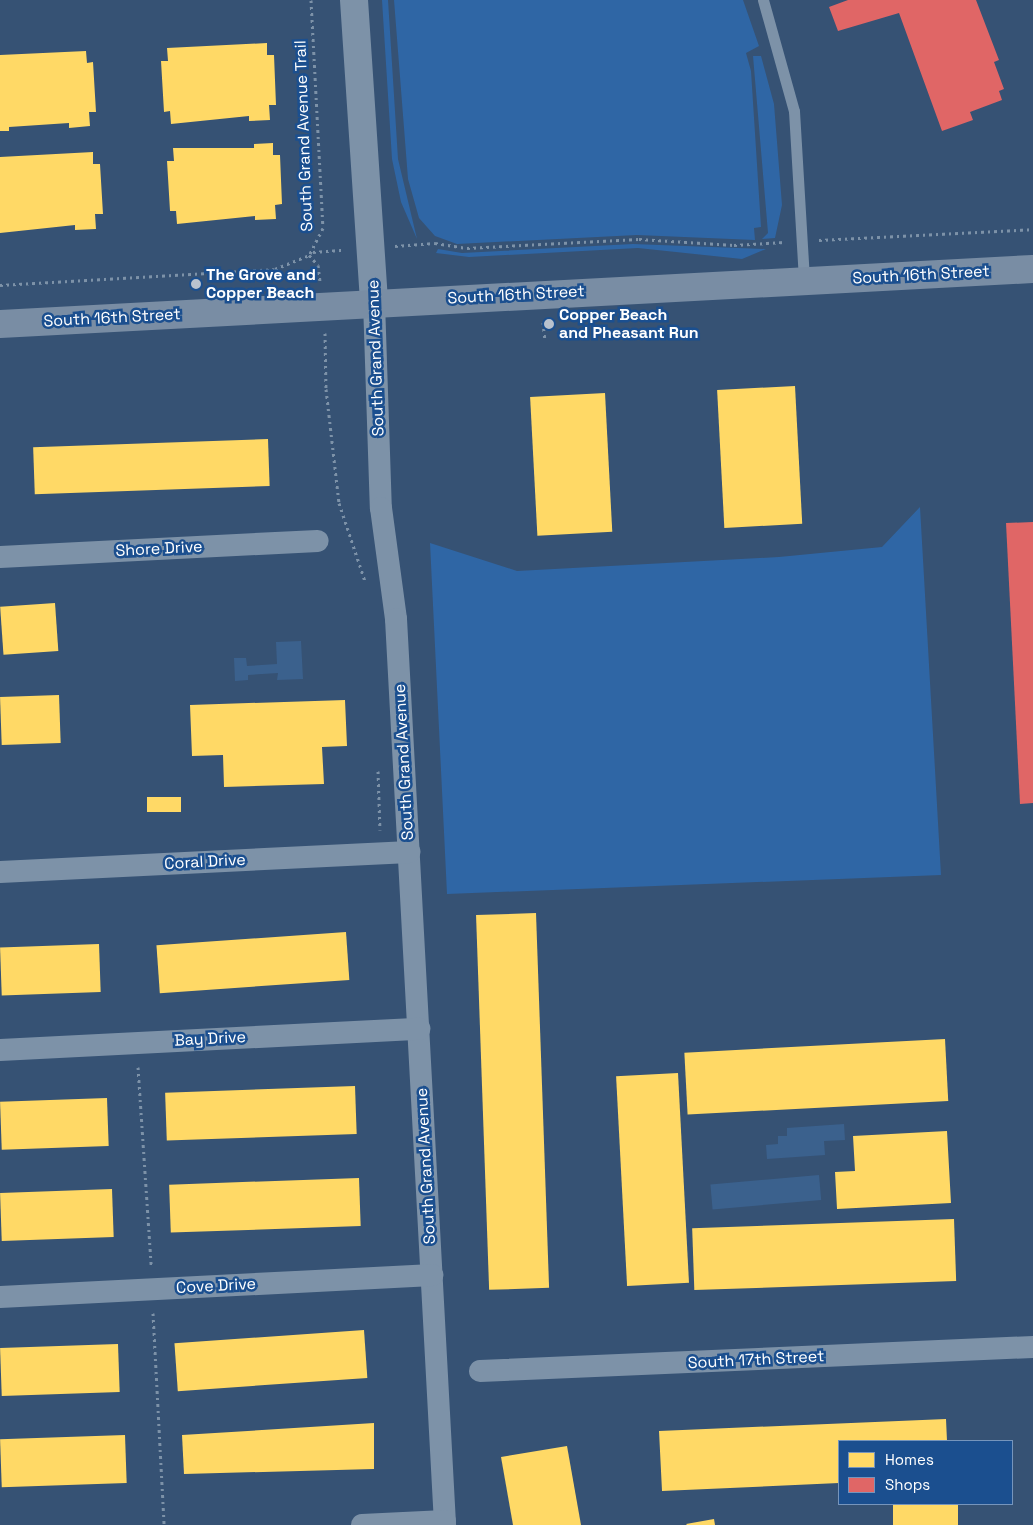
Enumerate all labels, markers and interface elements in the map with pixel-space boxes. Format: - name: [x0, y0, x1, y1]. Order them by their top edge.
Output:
- street label: South Grand Avenue Trail: [291, 40, 317, 232]
- street label: South 16th Street: [852, 262, 990, 288]
- place label: The Grove and Copper Beach: [206, 265, 316, 303]
- marker: The Grove and Copper Beach: [190, 278, 202, 290]
- street label: South Grand Avenue: [364, 279, 388, 437]
- street label: South 16th Street: [447, 282, 585, 308]
- street label: South 16th Street: [43, 305, 181, 331]
- place label: Copper Beach and Pheasant Run: [559, 305, 699, 343]
- marker: Copper Beach and Pheasant Run: [543, 318, 555, 330]
- street label: Shore Drive: [115, 537, 203, 561]
- street label: South Grand Avenue: [390, 683, 418, 841]
- street label: Coral Drive: [164, 850, 246, 874]
- street label: Bay Drive: [174, 1028, 246, 1050]
- street label: South Grand Avenue: [412, 1087, 440, 1245]
- street label: Cove Drive: [176, 1274, 256, 1298]
- street label: South 17th Street: [687, 1347, 825, 1373]
- legend: [838, 1440, 1013, 1505]
- text: Homes: [885, 1450, 934, 1469]
- text: Shops: [885, 1475, 930, 1494]

